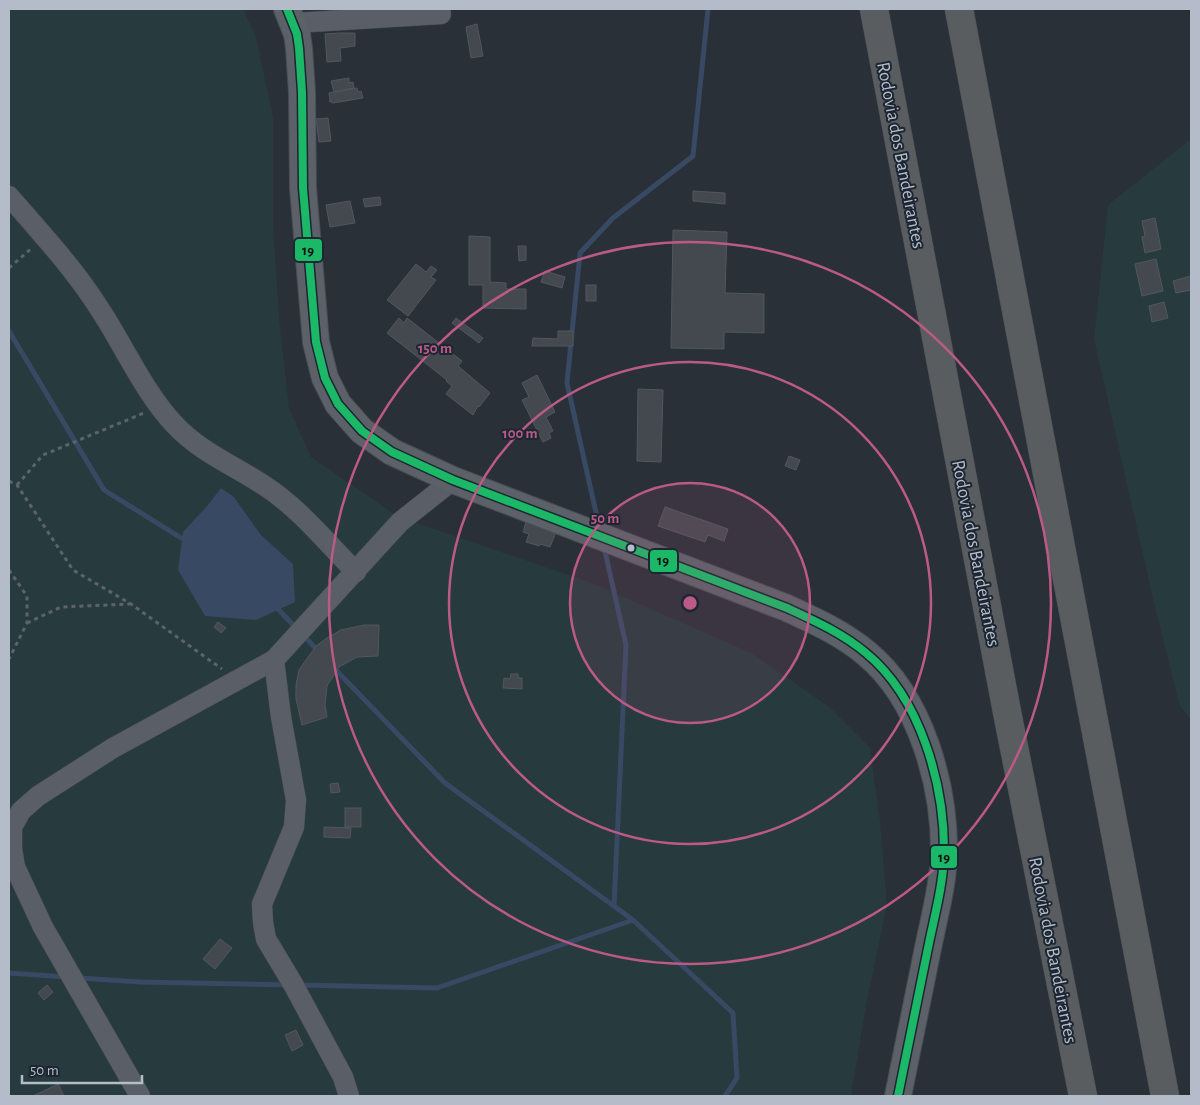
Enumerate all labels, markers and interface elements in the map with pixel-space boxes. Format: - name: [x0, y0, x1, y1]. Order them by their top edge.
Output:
- street label: Rodovia dos Bandeirantes: [873, 60, 928, 250]
- line badge: 19: [294, 238, 323, 262]
- text: 19: [302, 244, 314, 258]
- text: 150 m: [418, 341, 452, 356]
- text: 100 m: [502, 426, 538, 441]
- street label: Rodovia dos Bandeirantes: [948, 458, 1003, 648]
- text: 50 m: [591, 511, 619, 526]
- unlabelled marker: [626, 543, 636, 553]
- line badge: 19: [649, 549, 678, 573]
- text: 19: [657, 554, 669, 568]
- centre of rings: [681, 594, 699, 612]
- line badge: 19: [930, 845, 958, 869]
- text: 19: [938, 851, 950, 865]
- street label: Rodovia dos Bandeirantes: [1025, 855, 1080, 1045]
- scale bar: [22, 1052, 142, 1084]
- text: 50 m: [30, 1063, 59, 1078]

